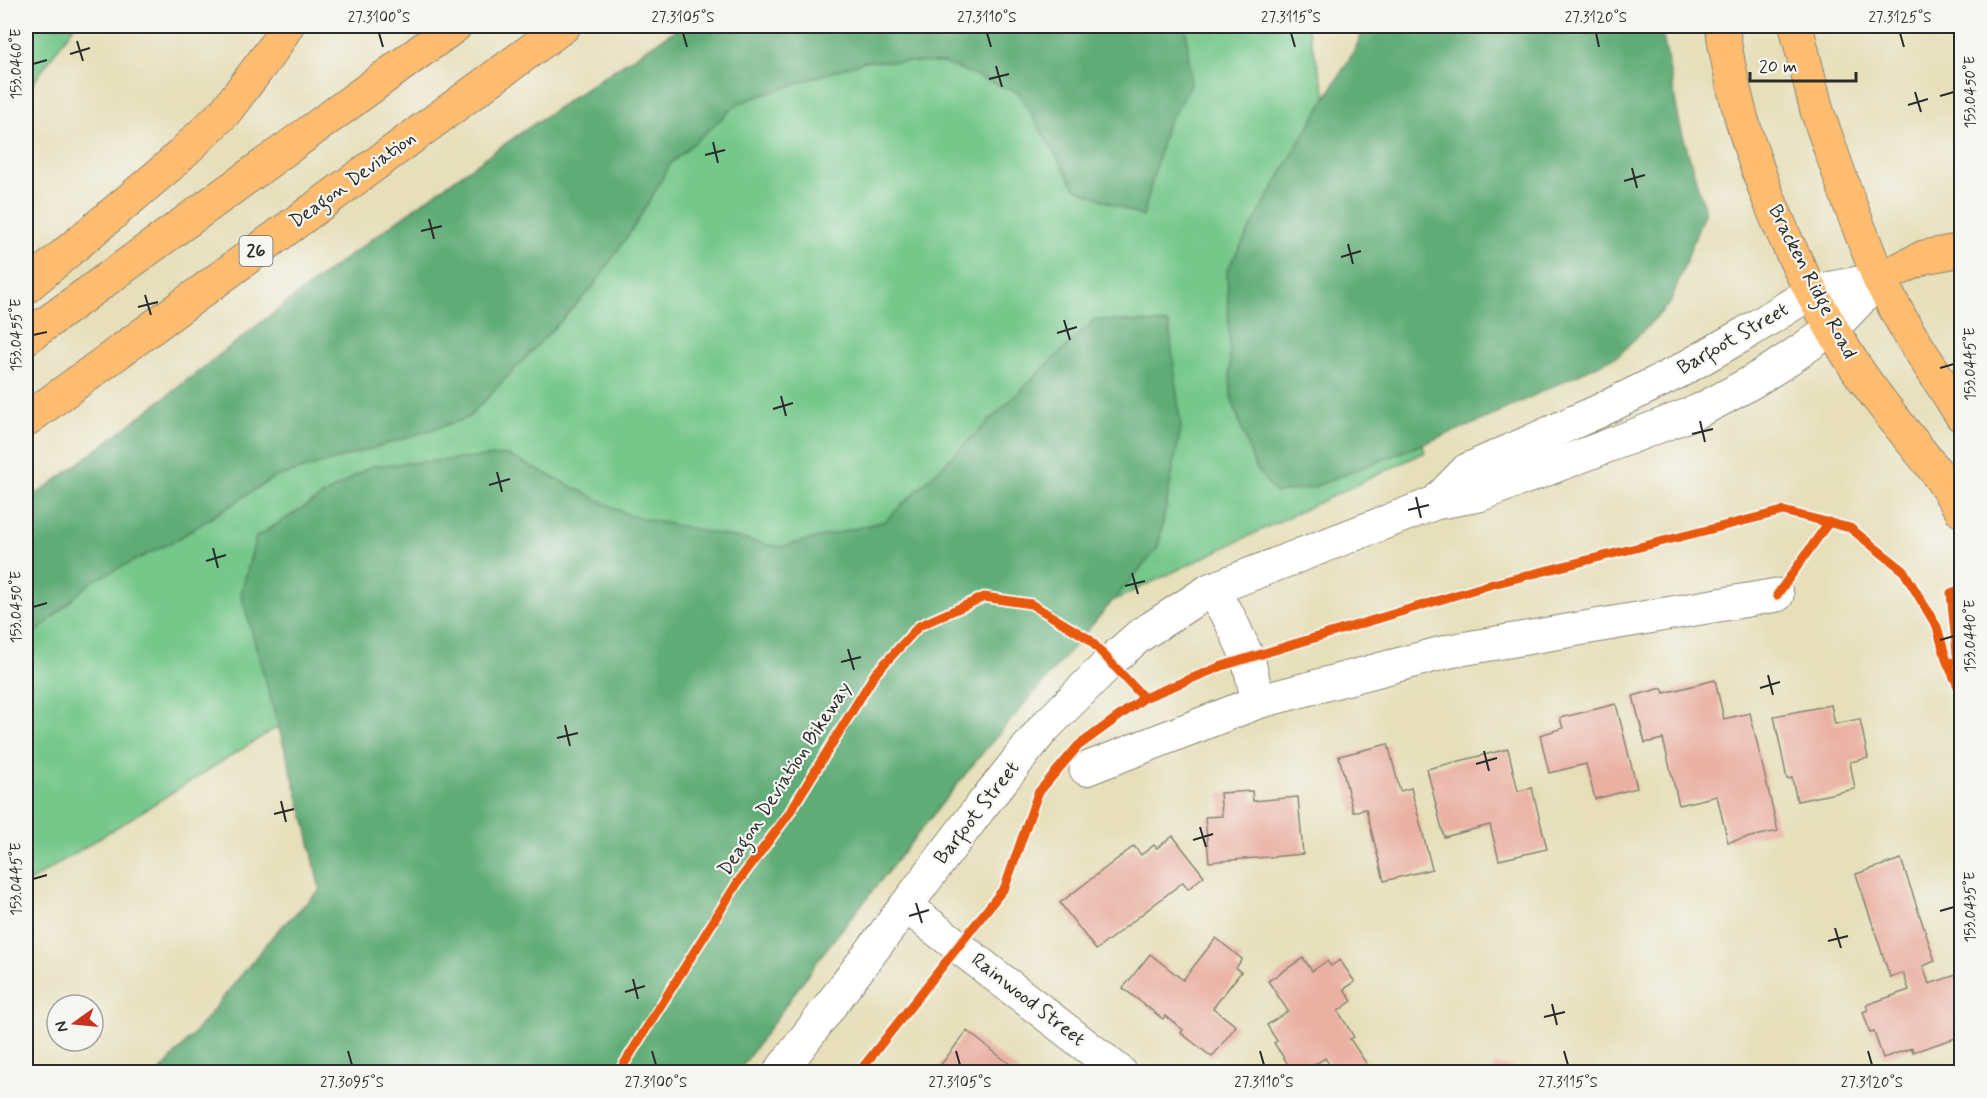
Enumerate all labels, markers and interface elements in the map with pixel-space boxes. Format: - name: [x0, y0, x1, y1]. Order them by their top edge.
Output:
- text: 27.3100°S: [348, 8, 410, 28]
- text: 27.3105°S: [651, 8, 715, 28]
- text: 27.3110°S: [957, 8, 1017, 28]
- text: 27.3115°S: [1261, 8, 1321, 28]
- text: 27.3120°S: [1565, 8, 1627, 28]
- text: 27.3125°S: [1869, 8, 1931, 28]
- text: 153.0460°E: [7, 28, 27, 100]
- scale bar: [1750, 45, 1856, 83]
- text: 20 m: [1759, 55, 1797, 79]
- text: 153.0450°E: [1961, 56, 1981, 128]
- street label: Deagon Deviation: [284, 125, 423, 237]
- street label: Bracken Ridge Road: [1760, 200, 1863, 365]
- road number: 26: [240, 236, 272, 266]
- street label: Barfoot Street: [1672, 296, 1795, 383]
- text: 153.0455°E: [7, 298, 27, 372]
- text: 153.0445°E: [1961, 327, 1981, 401]
- text: 153.0450°E: [7, 571, 27, 643]
- text: 153.0440°E: [1961, 599, 1981, 672]
- street label: Deagon Deviation Bikeway: [712, 677, 860, 882]
- street label: Barfoot Street: [928, 756, 1027, 871]
- text: 153.0445°E: [7, 842, 27, 916]
- text: 153.0435°E: [1961, 871, 1981, 942]
- street label: Rainwood Street: [965, 947, 1091, 1053]
- north arrow: [45, 993, 105, 1053]
- text: N: [50, 1019, 73, 1034]
- text: 27.3095°S: [320, 1073, 384, 1093]
- text: 27.3100°S: [625, 1073, 687, 1093]
- text: 27.3105°S: [928, 1073, 992, 1093]
- text: 27.3110°S: [1234, 1073, 1294, 1093]
- text: 27.3115°S: [1538, 1073, 1598, 1093]
- text: 27.3120°S: [1841, 1073, 1903, 1093]

